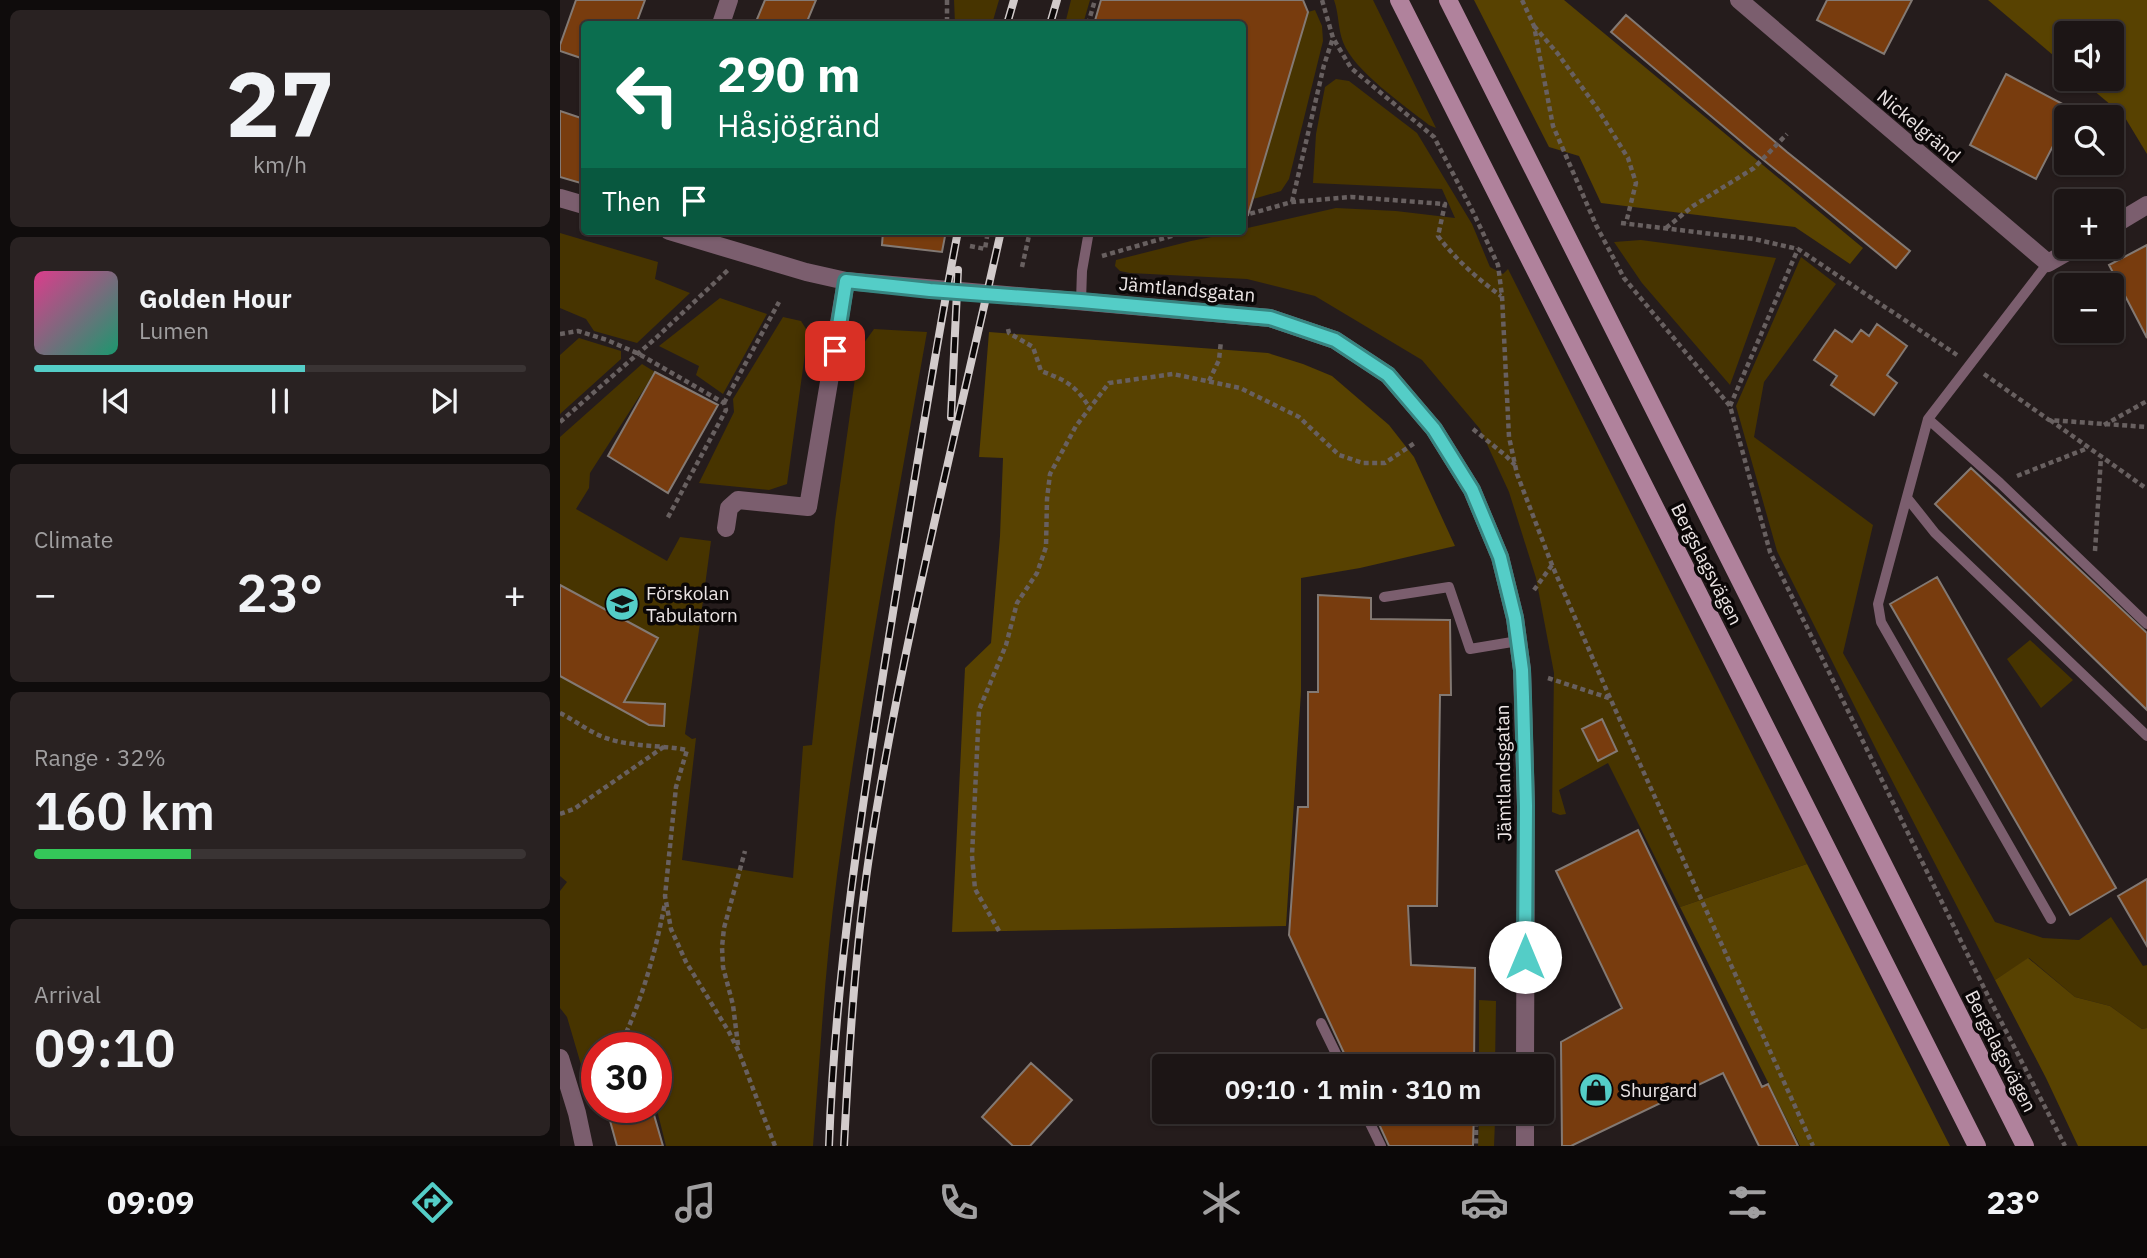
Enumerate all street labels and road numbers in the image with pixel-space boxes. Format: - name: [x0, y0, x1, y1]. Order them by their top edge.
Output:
- street label: Nickelgränd: [1872, 84, 1966, 168]
- street label: Jämtlandsgatan: [1118, 271, 1256, 307]
- street label: Bergslagsvägen: [1666, 499, 1748, 629]
- street label: Jämtlandsgatan: [1490, 704, 1516, 842]
- street label: Bergslagsvägen: [1960, 986, 2042, 1116]

